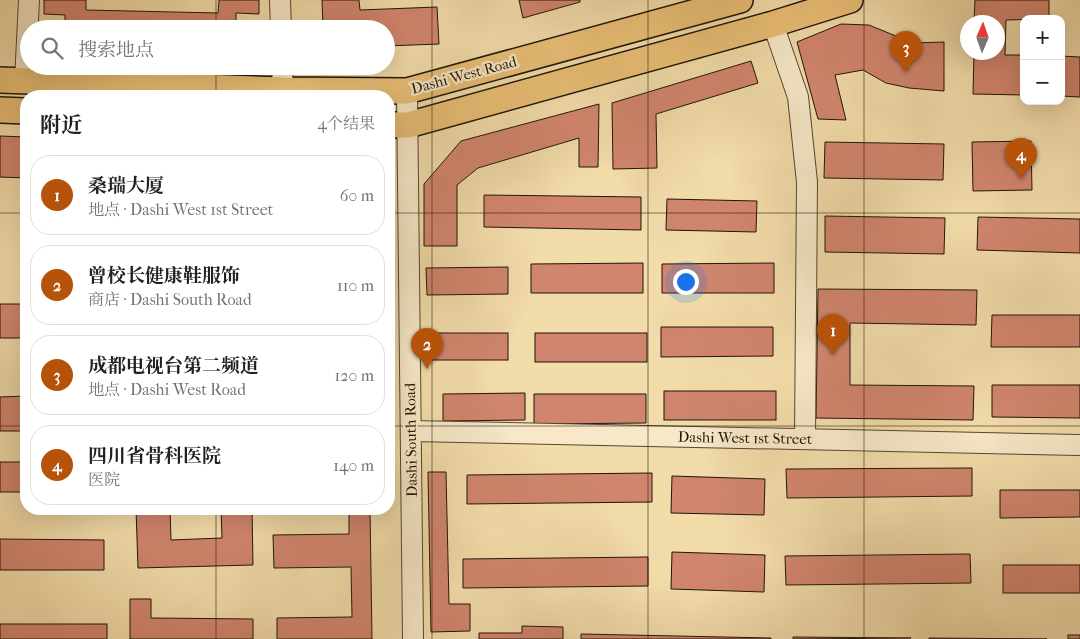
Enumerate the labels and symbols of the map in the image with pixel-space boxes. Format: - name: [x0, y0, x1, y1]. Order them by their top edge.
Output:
- north arrow: [960, 15, 1005, 60]
- pin: 3: [890, 31, 922, 72]
- street label: Dashi West Road: [409, 52, 520, 98]
- pin: 4: [1005, 138, 1037, 179]
- your location: [673, 269, 699, 295]
- pin: 1: [817, 314, 849, 355]
- pin: 2: [411, 328, 443, 369]
- street label: Dashi South Road: [401, 382, 421, 497]
- street label: Dashi West 1st Street: [678, 428, 813, 448]

